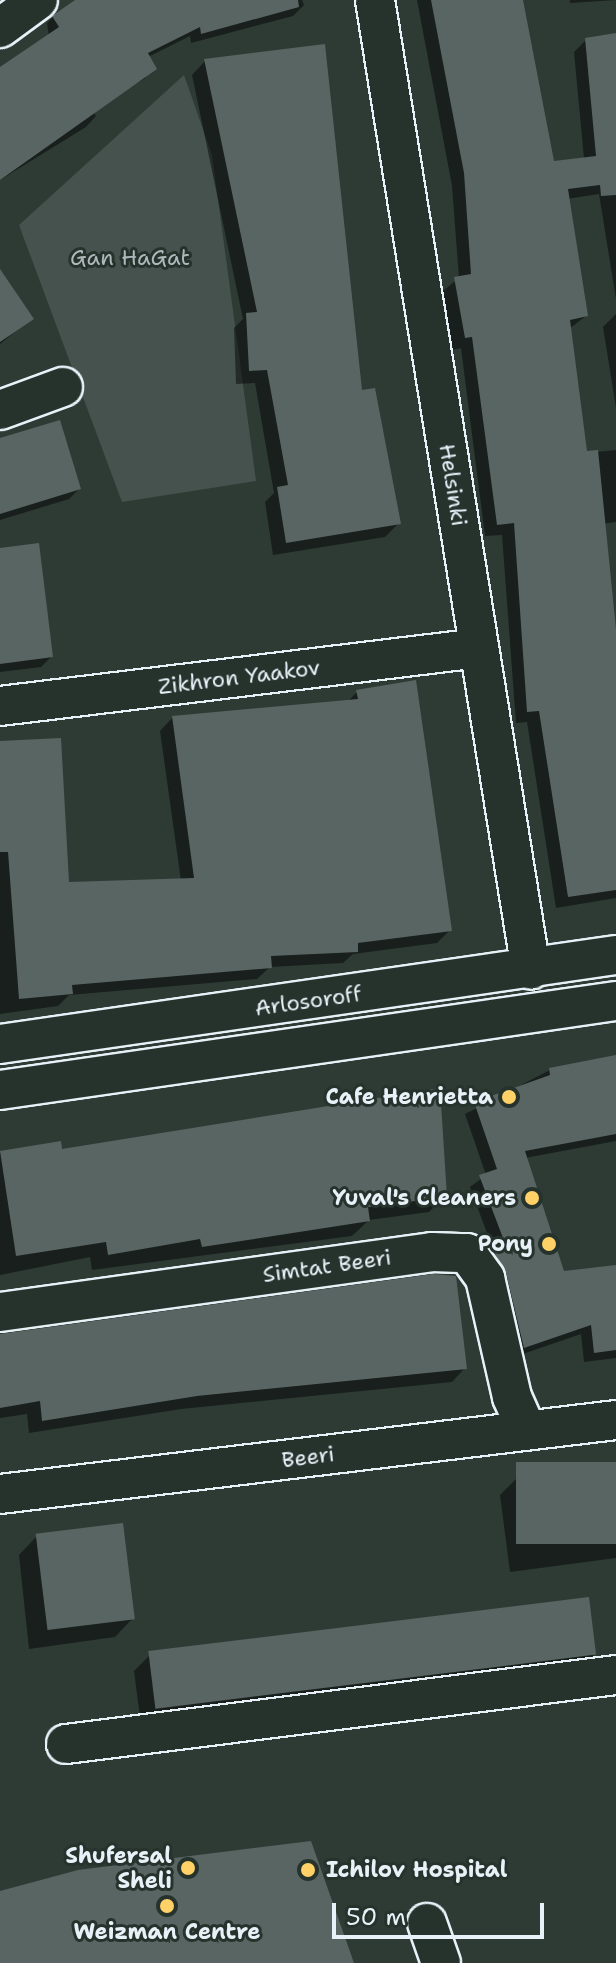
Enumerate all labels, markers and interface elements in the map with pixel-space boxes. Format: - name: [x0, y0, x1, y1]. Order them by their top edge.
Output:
- park label: Gan HaGat: [70, 245, 190, 271]
- street label: Helsinki: [433, 442, 473, 528]
- street label: Zikhron Yaakov: [157, 654, 321, 700]
- street label: Arlosoroff: [253, 980, 363, 1022]
- place label: Cafe Henrietta: [325, 1084, 493, 1110]
- marker: Cafe Henrietta: [500, 1088, 518, 1106]
- place label: Yuval's Cleaners: [332, 1185, 516, 1211]
- marker: Yuval's Cleaners: [523, 1189, 541, 1207]
- place label: Pony: [478, 1231, 533, 1257]
- marker: Pony: [540, 1235, 558, 1253]
- street label: Simtat Beeri: [261, 1244, 393, 1288]
- street label: Beeri: [280, 1441, 336, 1473]
- place label: Shufersal Sheli: [65, 1842, 172, 1894]
- place label: Ichilov Hospital: [326, 1857, 507, 1883]
- marker: Shufersal Sheli: [179, 1859, 197, 1877]
- marker: Ichilov Hospital: [297, 1859, 319, 1881]
- scale bar: [336, 1887, 548, 1937]
- marker: Weizman Centre: [158, 1897, 176, 1915]
- text: 50 m: [346, 1901, 406, 1933]
- place label: Weizman Centre: [74, 1919, 260, 1945]

